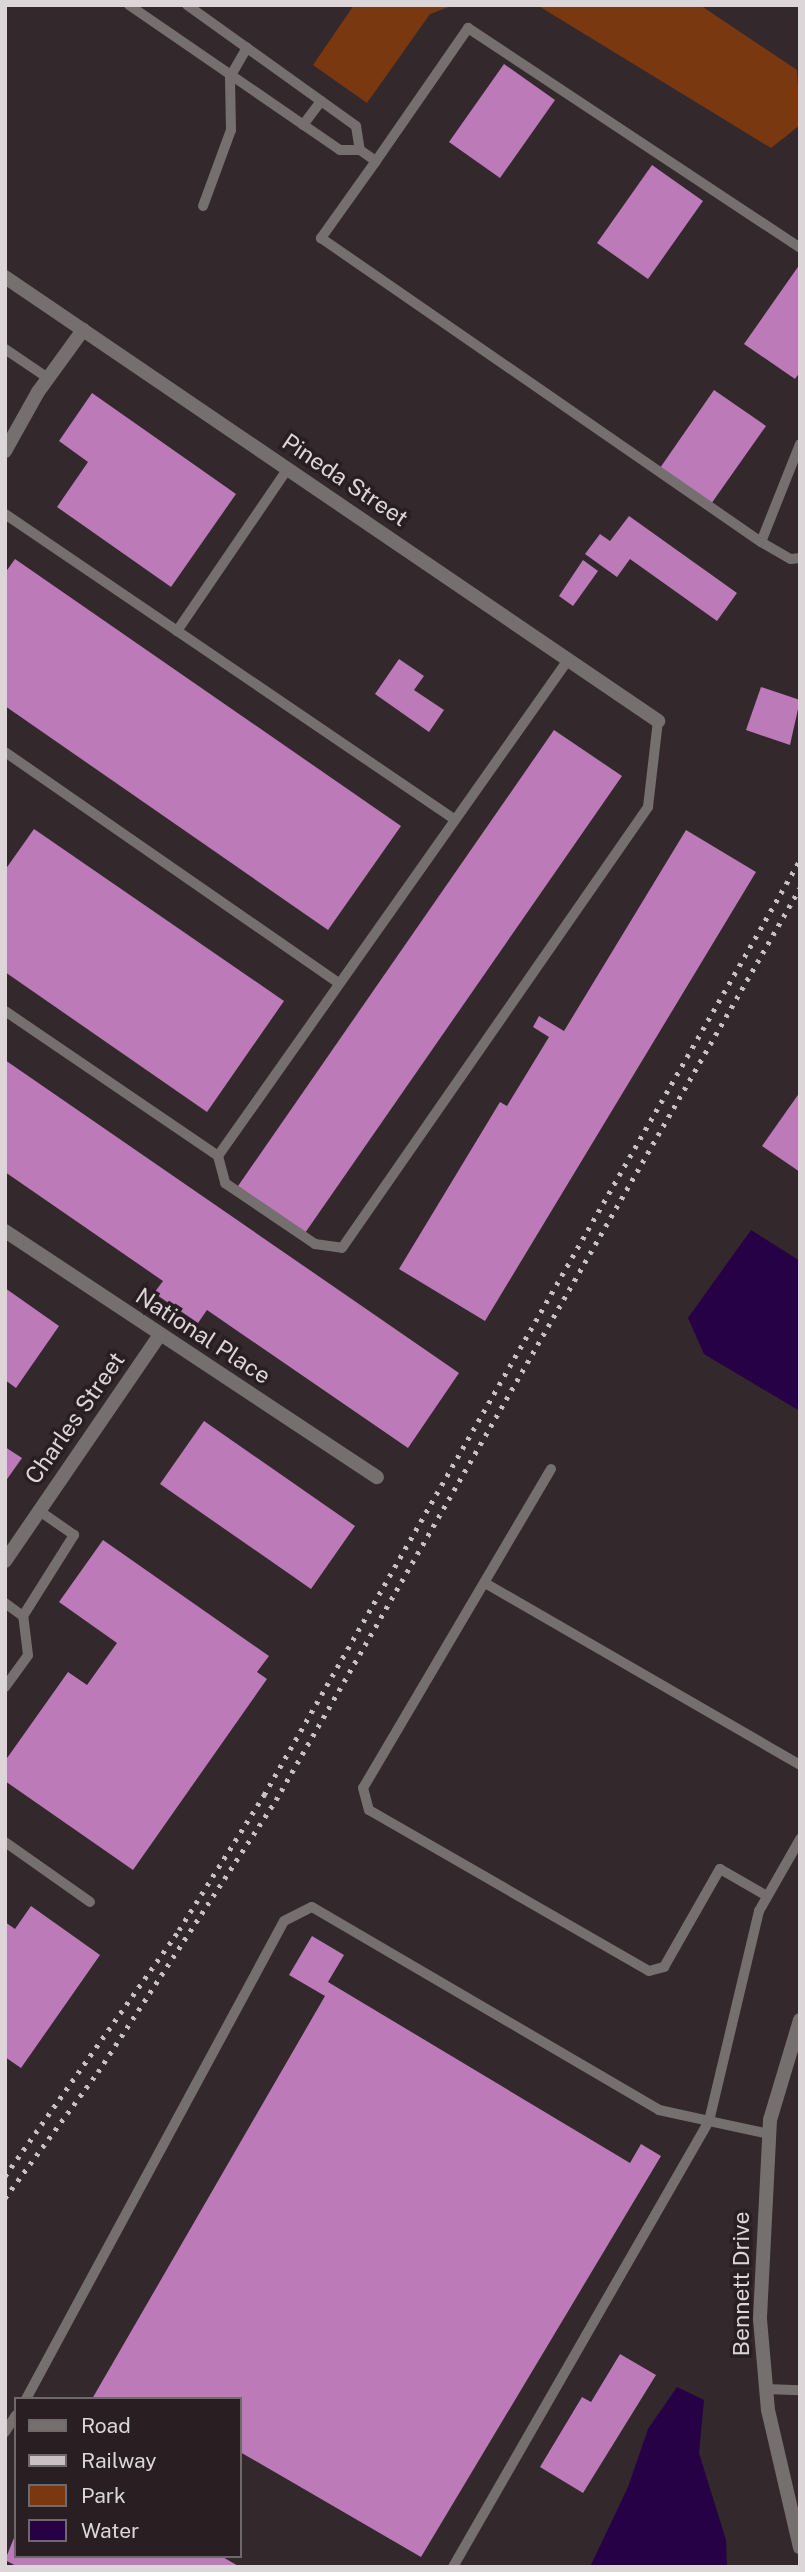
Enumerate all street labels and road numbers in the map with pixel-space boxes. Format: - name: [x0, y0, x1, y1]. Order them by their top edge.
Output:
- street label: Pineda Street: [277, 428, 413, 532]
- street label: National Place: [130, 1282, 276, 1390]
- street label: Charles Street: [19, 1347, 131, 1489]
- street label: Bennett Drive: [727, 2212, 755, 2356]

